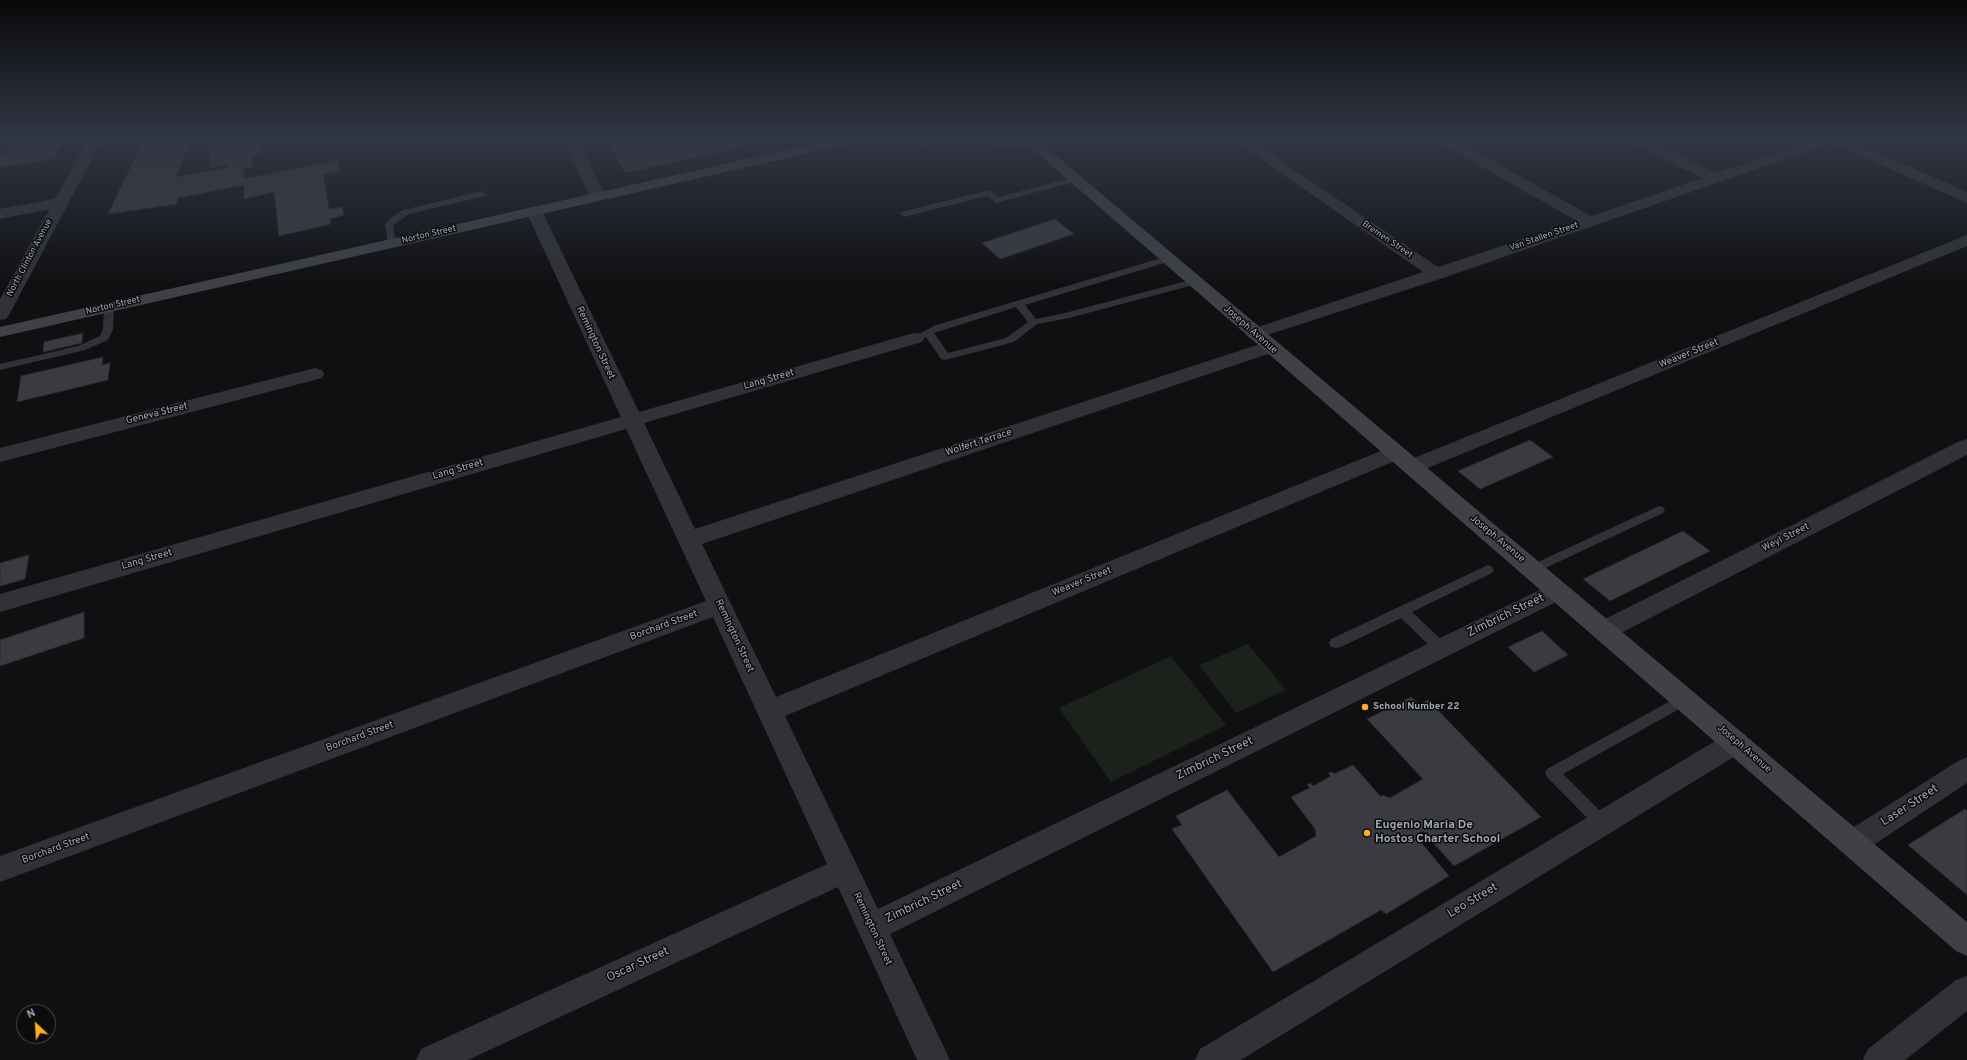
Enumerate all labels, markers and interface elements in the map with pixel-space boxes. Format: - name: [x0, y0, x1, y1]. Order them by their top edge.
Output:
- street label: North Clinton Avenue: [5, 217, 55, 299]
- street label: Bremen Street: [1360, 219, 1414, 261]
- street label: Van Stallen Street: [1508, 220, 1580, 254]
- street label: Norton Street: [401, 224, 457, 246]
- street label: Norton Street: [85, 295, 141, 317]
- street label: Joseph Avenue: [1220, 303, 1280, 357]
- street label: Remington Street: [573, 305, 617, 381]
- street label: Weaver Street: [1658, 337, 1720, 371]
- street label: Lang Street: [742, 367, 796, 393]
- street label: Geneva Street: [125, 401, 189, 427]
- street label: Wolfert Terrace: [944, 427, 1014, 459]
- street label: Lang Street: [431, 457, 485, 483]
- street label: Joseph Avenue: [1467, 513, 1527, 565]
- street label: Weyl Street: [1760, 521, 1812, 555]
- street label: Lang Street: [120, 547, 174, 573]
- street label: Weaver Street: [1051, 565, 1113, 599]
- street label: Zimbrich Street: [1465, 591, 1547, 641]
- street label: Remington Street: [712, 598, 756, 674]
- street label: Borchard Street: [629, 608, 699, 644]
- place label: School Number 22: [1373, 701, 1459, 713]
- marker: School Number 22: [1360, 702, 1370, 712]
- street label: Borchard Street: [325, 719, 395, 755]
- street label: Joseph Avenue: [1714, 722, 1774, 776]
- street label: Zimbrich Street: [1174, 734, 1256, 784]
- street label: Laser Street: [1879, 782, 1941, 830]
- place label: Eugenio Maria De Hostos Charter School: [1375, 819, 1500, 847]
- marker: Eugenio Maria De Hostos Charter School: [1362, 828, 1372, 838]
- street label: Borchard Street: [21, 831, 91, 867]
- street label: Zimbrich Street: [883, 877, 965, 927]
- street label: Leo Street: [1445, 880, 1501, 922]
- street label: Remington Street: [850, 891, 894, 967]
- street label: Oscar Street: [605, 944, 671, 986]
- north arrow: [16, 1004, 56, 1044]
- text: N: [25, 1006, 38, 1022]

